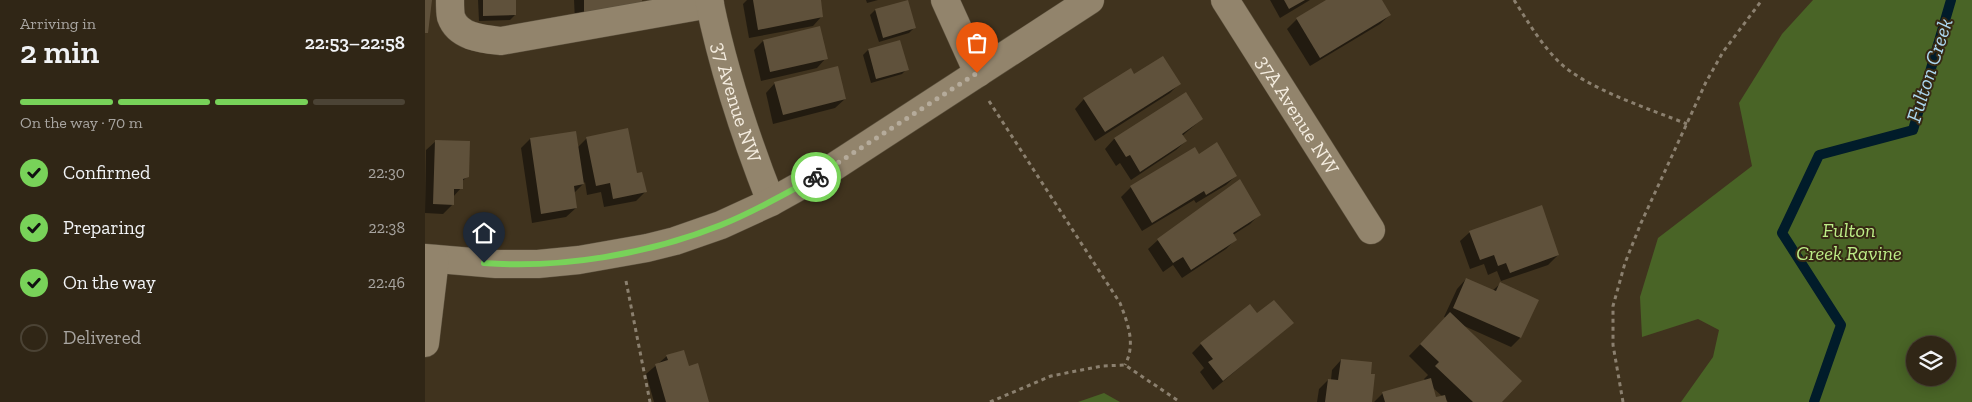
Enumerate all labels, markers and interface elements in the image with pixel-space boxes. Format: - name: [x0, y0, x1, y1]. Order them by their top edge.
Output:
- text: Arriving in: [20, 14, 96, 33]
- water label: Fulton Creek: [1900, 15, 1958, 125]
- pin: [956, 22, 998, 73]
- icon: bag: [963, 29, 991, 57]
- text: 22:53–22:58: [305, 31, 405, 54]
- text: 2 min: [20, 33, 99, 71]
- street label: 37 Avenue NW: [707, 40, 767, 166]
- street label: 37A Avenue NW: [1251, 51, 1345, 179]
- text: On the way · 70 m: [20, 113, 143, 132]
- courier: [791, 152, 841, 202]
- icon: check: [20, 159, 48, 187]
- text: Confirmed: [63, 161, 150, 184]
- text: 22:30: [368, 163, 405, 182]
- icon: bike: [802, 163, 830, 191]
- pin: [463, 212, 505, 263]
- icon: check: [20, 214, 48, 242]
- text: Preparing: [63, 216, 145, 239]
- text: 22:38: [369, 218, 405, 237]
- park label: Fulton Creek Ravine: [1796, 218, 1902, 265]
- icon: home: [470, 219, 498, 247]
- icon: check: [20, 269, 48, 297]
- text: On the way: [63, 271, 156, 294]
- text: 22:46: [368, 273, 405, 292]
- text: Delivered: [63, 326, 141, 349]
- map controls: [1906, 336, 1956, 386]
- button: layers: [1906, 336, 1956, 386]

